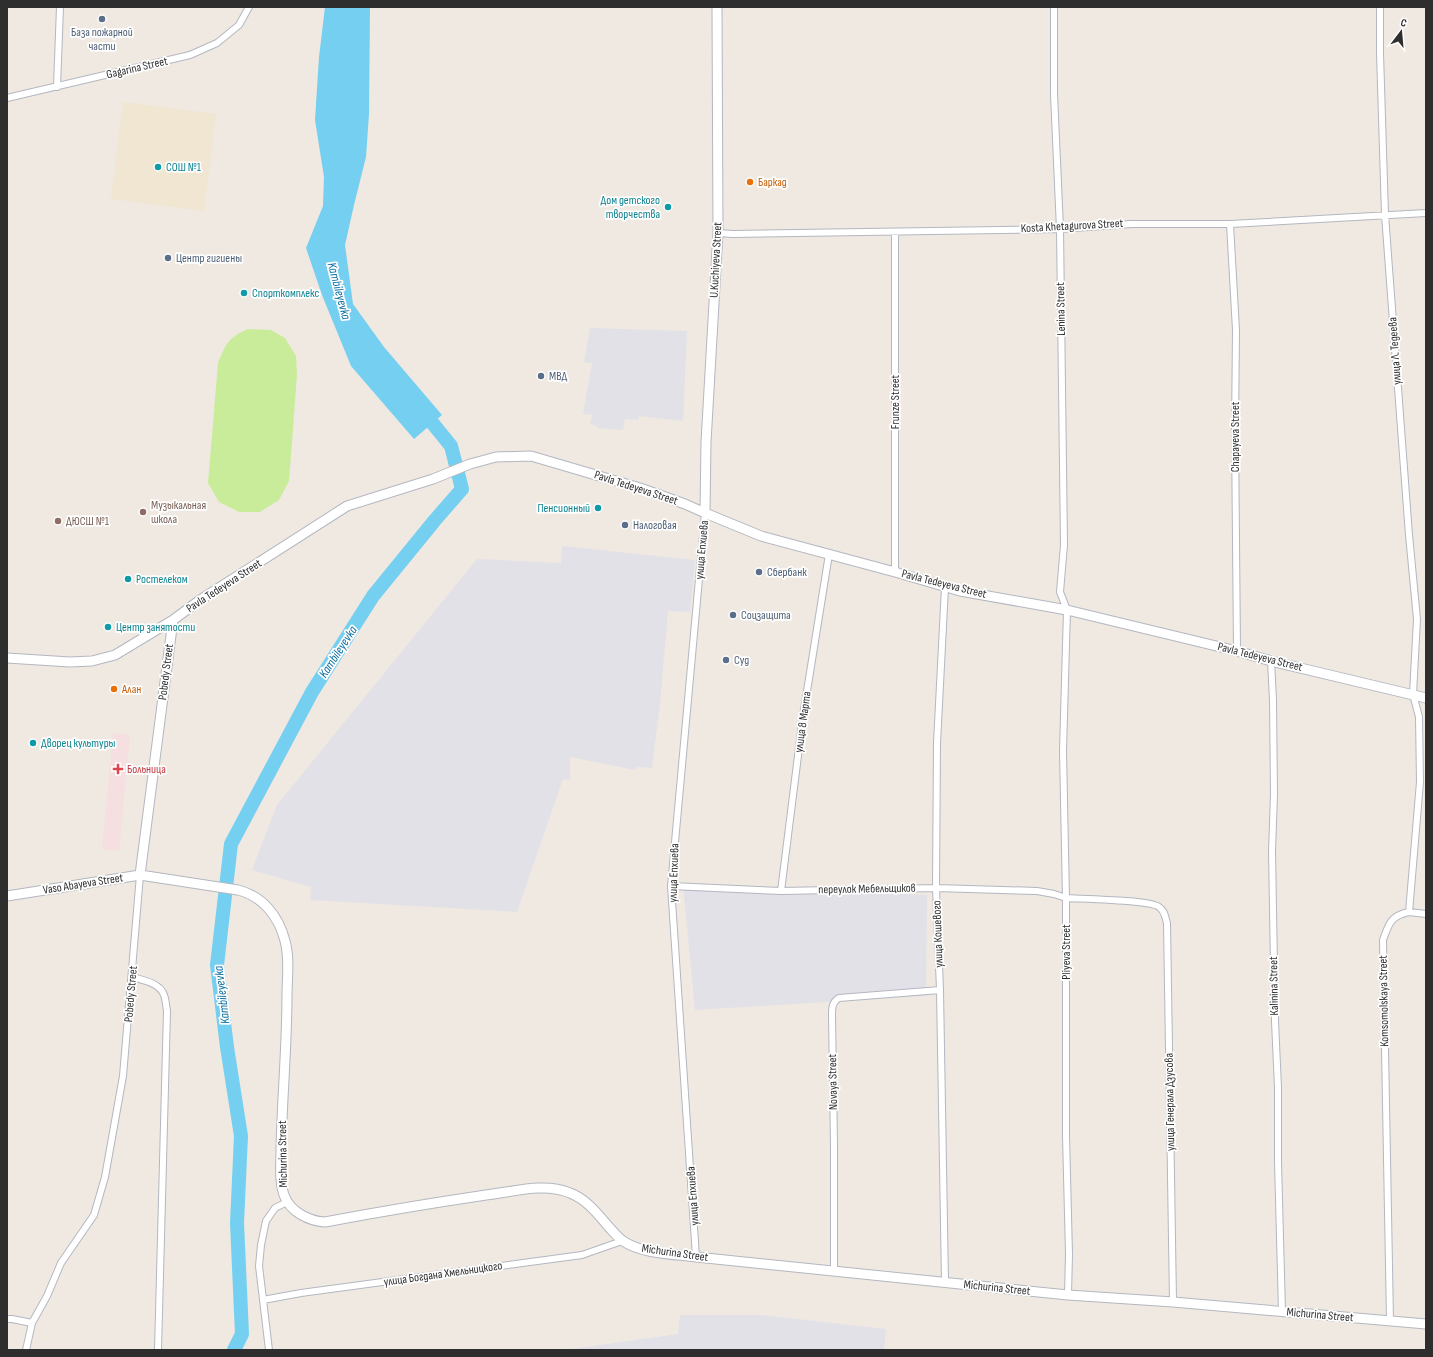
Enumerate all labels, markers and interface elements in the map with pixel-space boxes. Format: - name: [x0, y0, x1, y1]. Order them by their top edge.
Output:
- north arrow: [1381, 12, 1421, 52]
- marker: База пожарной части: [97, 14, 107, 24]
- text: С: [1399, 16, 1408, 30]
- place label: База пожарной части: [71, 25, 133, 54]
- street label: Gagarina Street: [105, 54, 169, 82]
- place label: СОШ №1: [166, 160, 202, 175]
- marker: СОШ №1: [153, 162, 163, 172]
- place label: Баркад: [758, 175, 787, 190]
- marker: Баркад: [745, 177, 755, 187]
- place label: Дом детского творчества: [600, 193, 660, 222]
- marker: Дом детского творчества: [663, 202, 673, 212]
- street label: Kosta Khetagurova Street: [1020, 216, 1124, 236]
- street label: U.Kuchiyeva Street: [707, 221, 725, 298]
- place label: Центр гигиены: [176, 251, 242, 266]
- marker: Центр гигиены: [163, 253, 173, 263]
- water label: Kambileyevka: [324, 261, 354, 322]
- street label: Lenina Street: [1053, 282, 1069, 336]
- place label: Спорткомплекс: [252, 286, 319, 301]
- marker: Спорткомплекс: [239, 288, 249, 298]
- street label: улица Л. Тедеева: [1385, 316, 1405, 385]
- place label: МВД: [549, 369, 567, 384]
- marker: МВД: [536, 371, 546, 381]
- street label: Frunze Street: [888, 374, 903, 429]
- street label: Chapayeva Street: [1228, 401, 1243, 472]
- street label: Pavla Tedeyeva Street: [592, 467, 680, 509]
- place label: Музыкальная школа: [151, 498, 206, 527]
- place label: Пенсионный: [537, 501, 590, 516]
- marker: Пенсионный: [593, 503, 603, 513]
- marker: Музыкальная школа: [138, 507, 148, 517]
- place label: ДЮСШ №1: [66, 514, 110, 529]
- marker: ДЮСШ №1: [53, 516, 63, 526]
- place label: Налоговая: [633, 518, 677, 533]
- street label: улица Епхиева: [692, 519, 712, 580]
- marker: Налоговая: [620, 520, 630, 530]
- street label: Pavla Tedeyeva Street: [183, 556, 265, 616]
- place label: Сбербанк: [767, 565, 807, 580]
- street label: Pavla Tedeyeva Street: [900, 566, 988, 602]
- marker: Сбербанк: [754, 567, 764, 577]
- place label: Ростелеком: [136, 572, 188, 587]
- marker: Ростелеком: [123, 574, 133, 584]
- place label: Соцзащита: [741, 608, 791, 623]
- marker: Соцзащита: [728, 610, 738, 620]
- place label: Центр занятости: [116, 620, 195, 635]
- marker: Центр занятости: [103, 622, 113, 632]
- water label: Kambileyevka: [315, 622, 361, 681]
- street label: Pavla Tedeyeva Street: [1216, 639, 1304, 675]
- street label: Pobedy Street: [155, 643, 177, 701]
- place label: Суд: [734, 653, 749, 668]
- marker: Суд: [721, 655, 731, 665]
- place label: Алан: [121, 682, 141, 697]
- marker: Алан: [109, 684, 119, 694]
- street label: улица 8 Марта: [791, 690, 815, 754]
- place label: Дворец культуры: [41, 736, 116, 751]
- marker: Дворец культуры: [28, 738, 38, 748]
- place label: Больница: [127, 762, 166, 777]
- marker: Больница: [112, 763, 124, 775]
- street label: улица Епхиева: [665, 843, 683, 903]
- street label: Vaso Abayeva Street: [42, 870, 125, 898]
- street label: переулок Мебельщиков: [818, 881, 916, 897]
- street label: улица Кошевого: [929, 900, 947, 968]
- street label: Pliyeva Street: [1059, 924, 1074, 980]
- street label: Komsomolskaya Street: [1376, 955, 1392, 1047]
- street label: Kalinina Street: [1266, 956, 1282, 1016]
- water label: Kambileyevka: [210, 964, 234, 1025]
- street label: Pobedy Street: [121, 965, 141, 1023]
- street label: улица Генерала Дзусова: [1162, 1052, 1178, 1151]
- street label: Novaya Street: [825, 1053, 841, 1110]
- street label: Michurina Street: [275, 1120, 291, 1188]
- street label: улица Епхиева: [683, 1166, 703, 1226]
- street label: Michurina Street: [641, 1241, 710, 1265]
- street label: улица Богдана Хмельницкого: [383, 1258, 503, 1290]
- street label: Michurina Street: [963, 1277, 1031, 1299]
- street label: Michurina Street: [1286, 1305, 1354, 1325]

